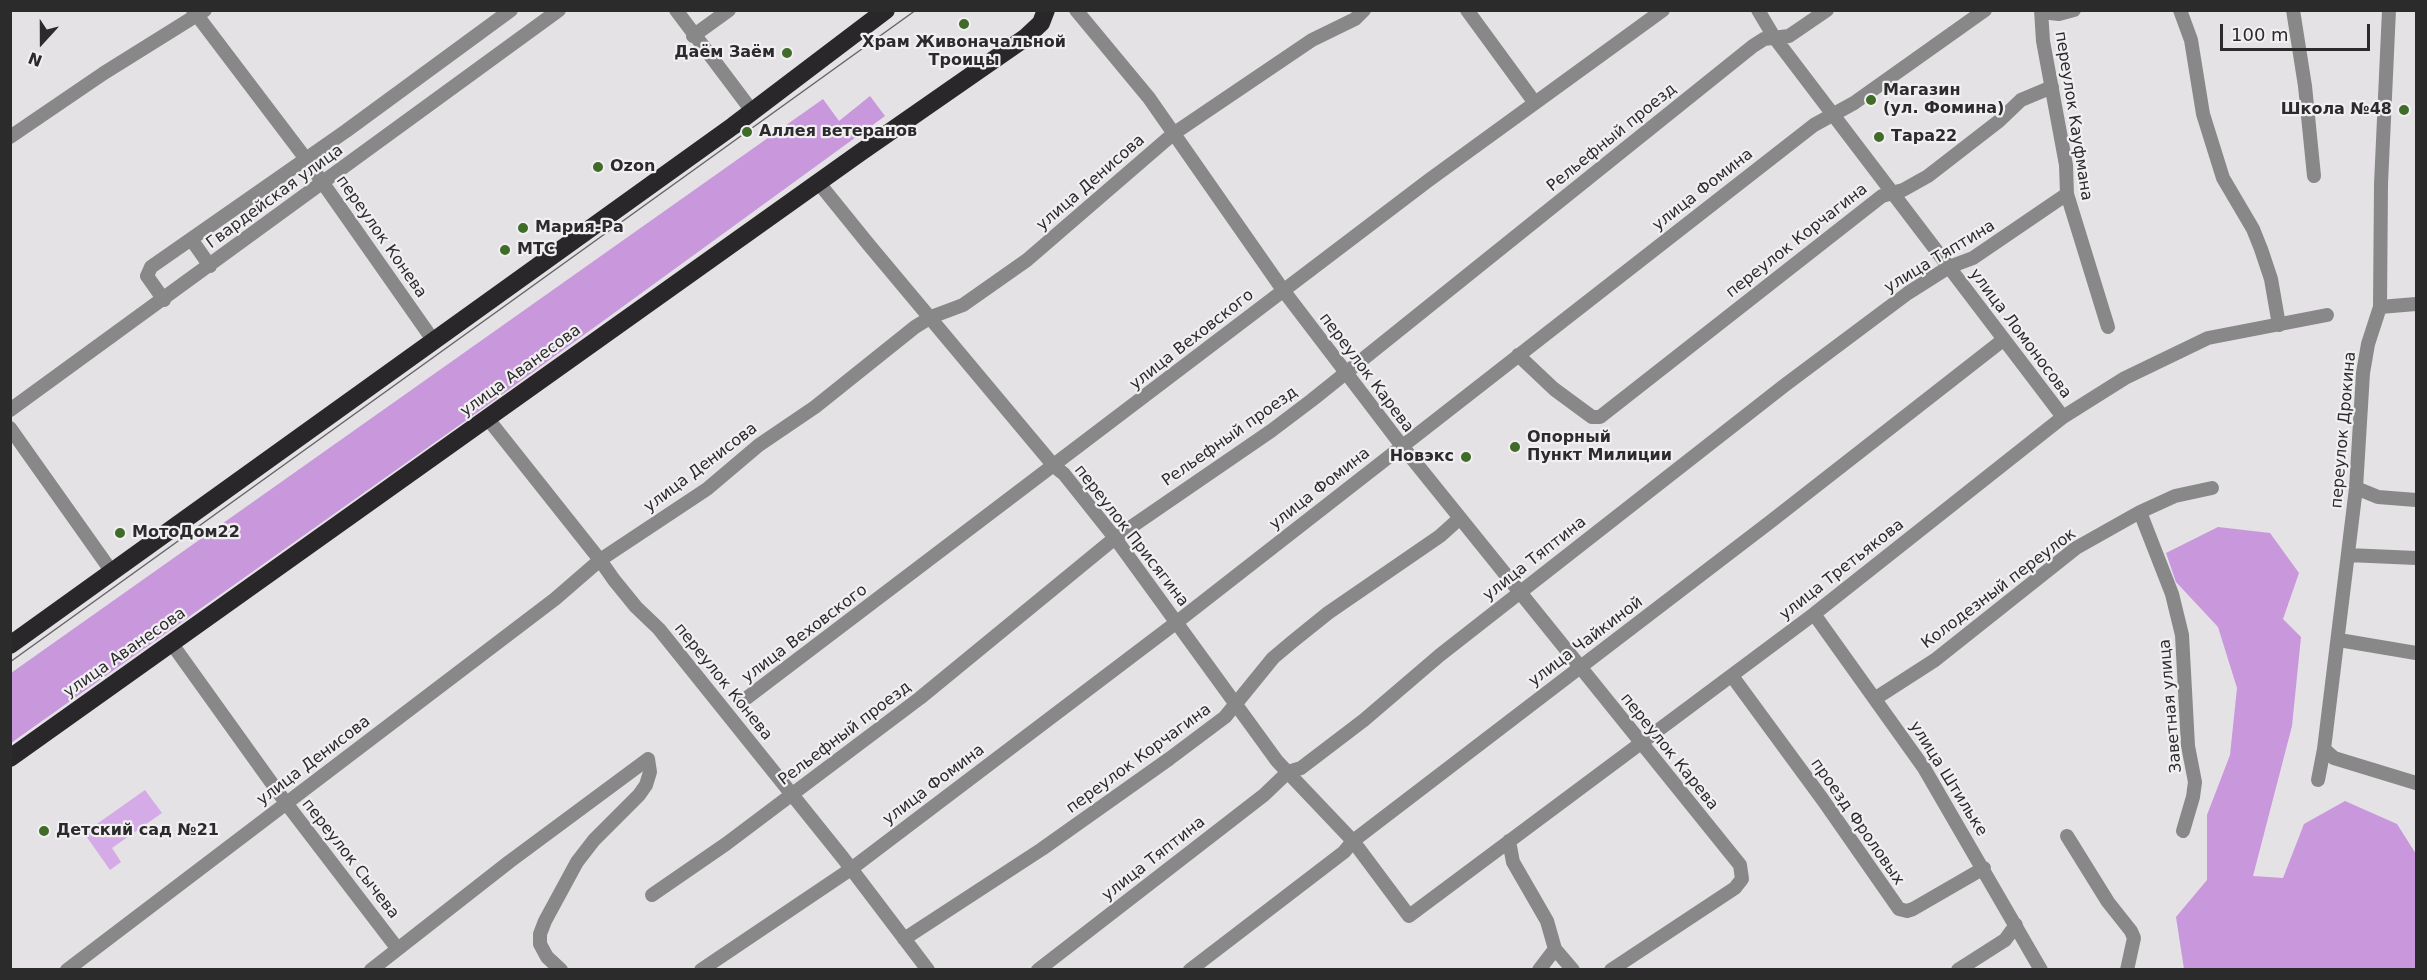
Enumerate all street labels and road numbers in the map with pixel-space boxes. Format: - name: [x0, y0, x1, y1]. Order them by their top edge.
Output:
- street label: переулок Кауфмана: [2050, 30, 2096, 202]
- street label: Рельефный проезд: [1543, 80, 1681, 196]
- street label: улица Денисова: [1033, 131, 1149, 235]
- street label: Гвардейская улица: [203, 141, 347, 253]
- street label: улица Фомина: [1649, 145, 1757, 235]
- street label: переулок Конева: [331, 172, 431, 302]
- street label: переулок Корчагина: [1722, 180, 1872, 302]
- street label: улица Тяптина: [1881, 216, 1999, 298]
- street label: улица Ломоносова: [1965, 265, 2075, 403]
- street label: улица Веховского: [1126, 286, 1258, 394]
- street label: переулок Карева: [1315, 309, 1417, 437]
- street label: улица Аванесова: [457, 321, 585, 421]
- street label: переулок Дрокина: [2328, 351, 2360, 509]
- street label: Рельефный проезд: [1159, 383, 1301, 491]
- street label: улица Денисова: [641, 419, 761, 517]
- street label: улица Фомина: [1266, 444, 1374, 534]
- street label: переулок Присягина: [1070, 461, 1192, 611]
- street label: улица Тяптина: [1480, 513, 1590, 605]
- street label: улица Третьякова: [1776, 515, 1908, 625]
- street label: Колодезный переулок: [1918, 525, 2080, 653]
- street label: улица Веховского: [739, 581, 871, 687]
- street label: улица Чайкиной: [1525, 593, 1647, 691]
- street label: улица Аванесова: [60, 604, 190, 702]
- street label: переулок Конева: [670, 620, 776, 744]
- street label: Заветная улица: [2156, 638, 2186, 774]
- street label: Рельефный проезд: [775, 678, 915, 790]
- street label: переулок Карева: [1616, 690, 1722, 814]
- street label: переулок Корчагина: [1063, 700, 1215, 818]
- street label: улица Денисова: [254, 712, 374, 810]
- street label: улица Штильке: [1905, 718, 1991, 840]
- street label: улица Фомина: [879, 741, 989, 829]
- street label: проезд Фроловых: [1806, 755, 1908, 889]
- street label: переулок Сычева: [297, 795, 403, 923]
- street label: улица Тяптина: [1099, 813, 1209, 905]

